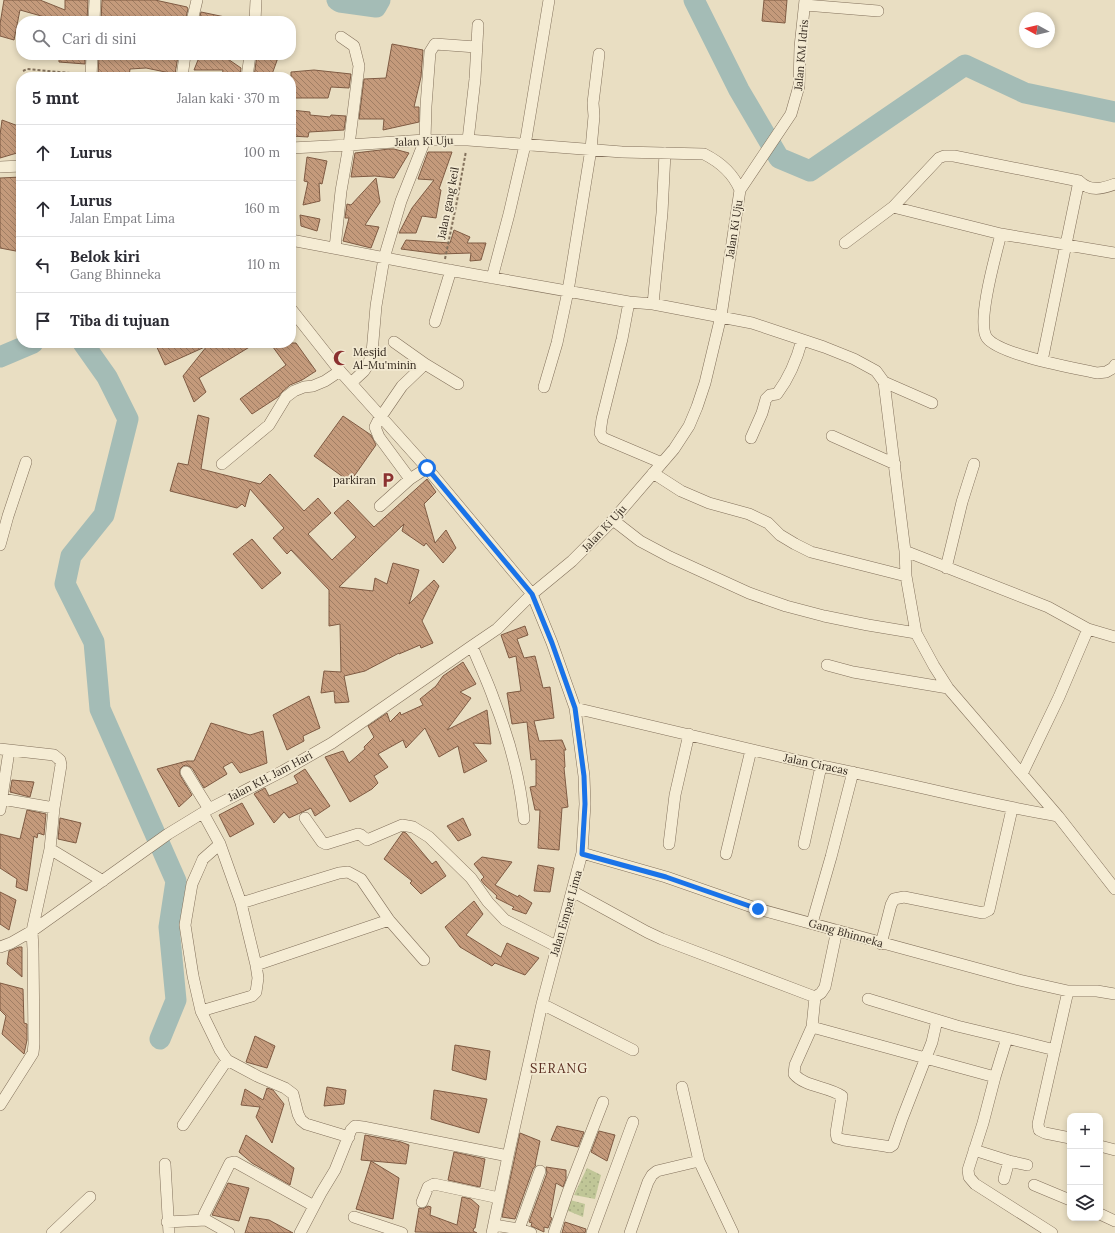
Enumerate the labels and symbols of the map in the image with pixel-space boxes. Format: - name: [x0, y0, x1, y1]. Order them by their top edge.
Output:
- north arrow: [1019, 12, 1055, 48]
- street label: Jalan KM Idris: [791, 19, 811, 92]
- street label: Jalan Ki Uju: [393, 133, 454, 149]
- street label: Jalan gang keil: [434, 166, 462, 241]
- street label: Jalan Ki Uju: [722, 198, 746, 260]
- place label: Mesjid Al-Mu'minin: [352, 345, 417, 372]
- mosque icon: Mesjid Al-Mu'minin: [332, 349, 350, 367]
- route start: [418, 459, 436, 477]
- parking icon: parkiran: [379, 471, 397, 489]
- place label: parkiran: [333, 473, 376, 487]
- street label: Jalan Ki Uju: [578, 501, 630, 555]
- street label: Jalan KH. Jam Hari: [224, 748, 315, 805]
- street label: Jalan Ciracas: [781, 750, 850, 778]
- street label: Jalan Empat Lima: [547, 868, 585, 959]
- route end: [749, 900, 767, 918]
- street label: Gang Bhinneka: [807, 916, 885, 950]
- district label: SERANG: [530, 1060, 588, 1077]

